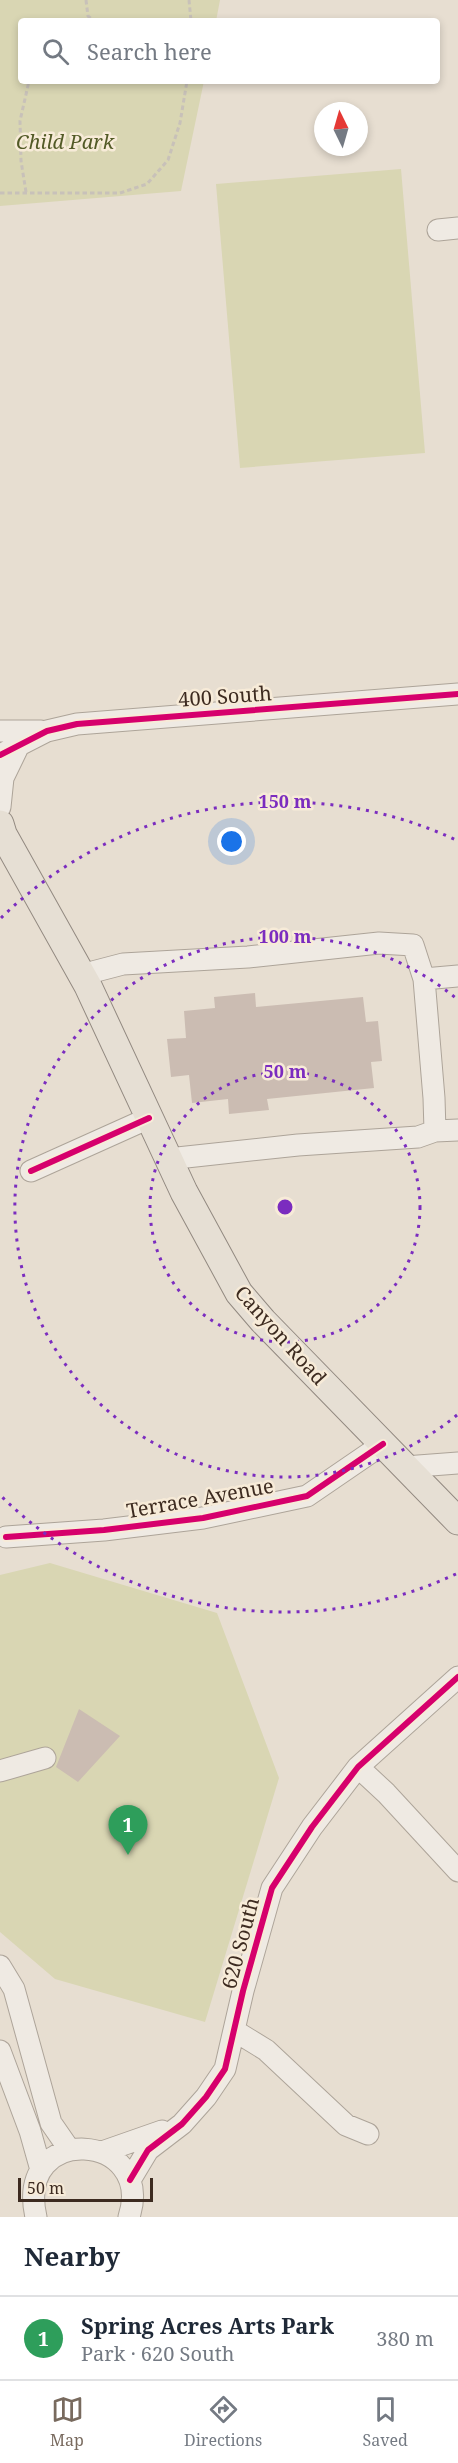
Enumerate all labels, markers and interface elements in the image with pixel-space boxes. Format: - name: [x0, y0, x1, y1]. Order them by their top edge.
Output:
- search box: [18, 18, 440, 84]
- icon: search: [39, 35, 72, 68]
- text: Search here: [87, 36, 212, 66]
- north arrow: [314, 102, 368, 156]
- park label: Child Park: [16, 128, 115, 155]
- street label: 400 South: [177, 679, 273, 713]
- text: 150 m: [259, 789, 312, 813]
- your location: [217, 827, 246, 856]
- text: 100 m: [259, 924, 312, 948]
- text: 50 m: [264, 1059, 307, 1083]
- centre of rings: [275, 1197, 295, 1217]
- street label: Canyon Road: [229, 1279, 333, 1391]
- street label: Terrace Avenue: [124, 1472, 276, 1524]
- pin: 1: [108, 1806, 148, 1855]
- street label: 620 South: [215, 1894, 265, 1992]
- scale bar: [18, 2175, 153, 2202]
- text: 50 m: [27, 2177, 64, 2199]
- text: Nearby: [24, 2238, 120, 2274]
- text: Spring Acres Arts Park: [81, 2310, 334, 2340]
- text: 1: [38, 2325, 49, 2352]
- text: 380 m: [376, 2325, 434, 2352]
- text: Park · 620 South: [81, 2340, 234, 2367]
- tab: Map: [50, 2393, 84, 2451]
- tab: Directions: [184, 2393, 262, 2451]
- tab: Saved: [363, 2393, 408, 2451]

